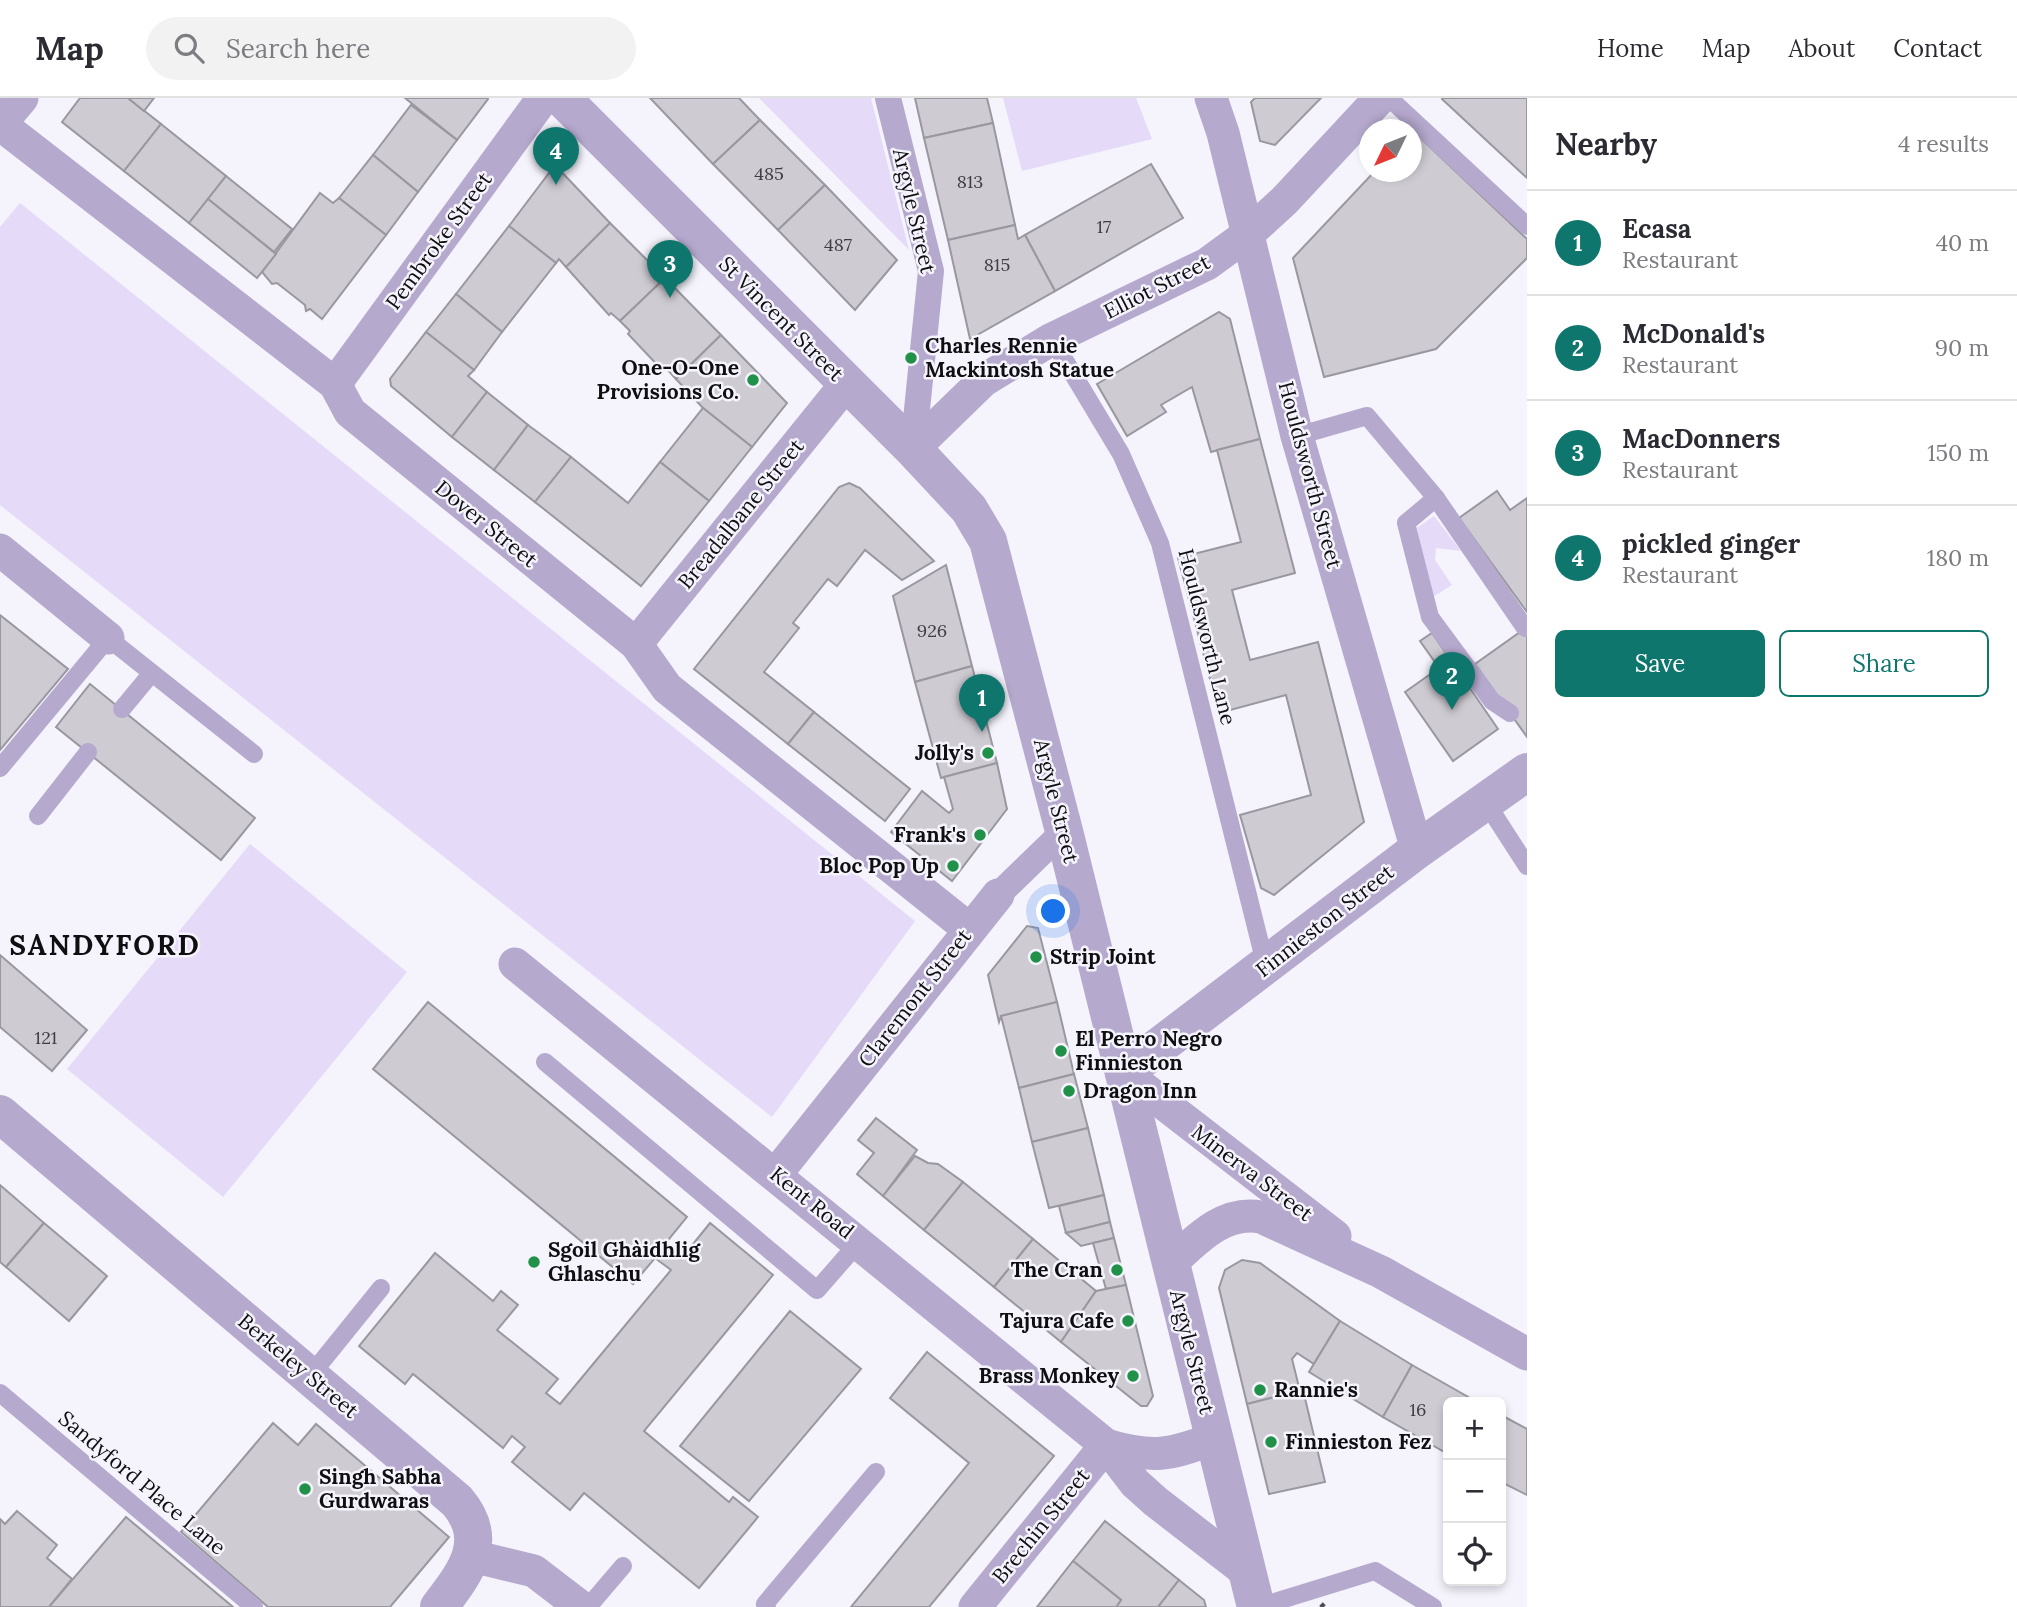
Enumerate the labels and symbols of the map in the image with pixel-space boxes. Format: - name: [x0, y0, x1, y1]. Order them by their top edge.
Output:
- north arrow: [1359, 119, 1422, 182]
- pin: 4: [533, 127, 579, 185]
- street label: Argyle Street: [887, 145, 942, 277]
- house number: 485: [754, 162, 784, 185]
- street label: Pembroke Street: [380, 166, 498, 315]
- house number: 813: [957, 170, 983, 193]
- house number: 17: [1097, 215, 1111, 238]
- house number: 487: [824, 233, 852, 256]
- pin: 3: [647, 240, 693, 298]
- street label: Elliot Street: [1099, 248, 1215, 325]
- street label: St Vincent Street: [713, 251, 850, 387]
- house number: 815: [984, 253, 1010, 276]
- place label: Charles Rennie Mackintosh Statue: [925, 332, 1114, 383]
- marker: Charles Rennie Mackintosh Statue: [903, 350, 919, 366]
- place label: One-O-One Provisions Co.: [596, 354, 739, 405]
- marker: One-O-One Provisions Co.: [745, 372, 761, 388]
- street label: Houldsworth Street: [1273, 378, 1349, 572]
- street label: Breadalbane Street: [672, 432, 810, 594]
- street label: Dover Street: [430, 474, 544, 574]
- street label: Houldsworth Lane: [1173, 546, 1242, 728]
- house number: 926: [917, 619, 947, 642]
- pin: 2: [1429, 652, 1475, 710]
- pin: 1: [959, 674, 1005, 732]
- street label: Argyle Street: [1028, 735, 1085, 867]
- place label: Jolly's: [915, 739, 974, 766]
- marker: Jolly's: [980, 745, 996, 761]
- place label: Frank's: [894, 821, 966, 848]
- marker: Frank's: [972, 827, 988, 843]
- place label: Bloc Pop Up: [819, 852, 939, 879]
- marker: Bloc Pop Up: [945, 858, 961, 874]
- street label: Finnieston Street: [1250, 858, 1400, 983]
- your location: [1036, 894, 1070, 928]
- street label: Claremont Street: [852, 922, 978, 1072]
- district label: SANDYFORD: [9, 927, 201, 963]
- place label: Strip Joint: [1050, 943, 1156, 970]
- marker: Strip Joint: [1028, 949, 1044, 965]
- place label: El Perro Negro Finnieston: [1075, 1025, 1223, 1076]
- house number: 121: [35, 1026, 57, 1049]
- marker: El Perro Negro Finnieston: [1053, 1043, 1069, 1059]
- place label: Dragon Inn: [1083, 1077, 1197, 1104]
- marker: Dragon Inn: [1061, 1083, 1077, 1099]
- street label: Minerva Street: [1186, 1118, 1319, 1227]
- street label: Kent Road: [765, 1161, 860, 1245]
- place label: Sgoil Ghàidhlig Ghlaschu: [548, 1236, 701, 1287]
- marker: Sgoil Ghàidhlig Ghlaschu: [526, 1254, 542, 1270]
- place label: The Cran: [1011, 1256, 1103, 1283]
- marker: The Cran: [1109, 1262, 1125, 1278]
- street label: Argyle Street: [1164, 1286, 1221, 1418]
- street label: Berkeley Street: [233, 1307, 365, 1424]
- place label: Tajura Cafe: [1000, 1307, 1114, 1334]
- marker: Tajura Cafe: [1120, 1313, 1136, 1329]
- place label: Brass Monkey: [979, 1362, 1119, 1389]
- marker: Brass Monkey: [1125, 1368, 1141, 1384]
- place label: Rannie's: [1274, 1376, 1358, 1403]
- marker: Rannie's: [1252, 1382, 1268, 1398]
- house number: 16: [1410, 1398, 1426, 1421]
- street label: Sandyford Place Lane: [53, 1405, 231, 1560]
- place label: Finnieston Fez: [1285, 1428, 1432, 1455]
- marker: Finnieston Fez: [1263, 1434, 1279, 1450]
- street label: Brechin Street: [986, 1462, 1096, 1589]
- place label: Singh Sabha Gurdwaras: [319, 1463, 441, 1514]
- marker: Singh Sabha Gurdwaras: [297, 1481, 313, 1497]

